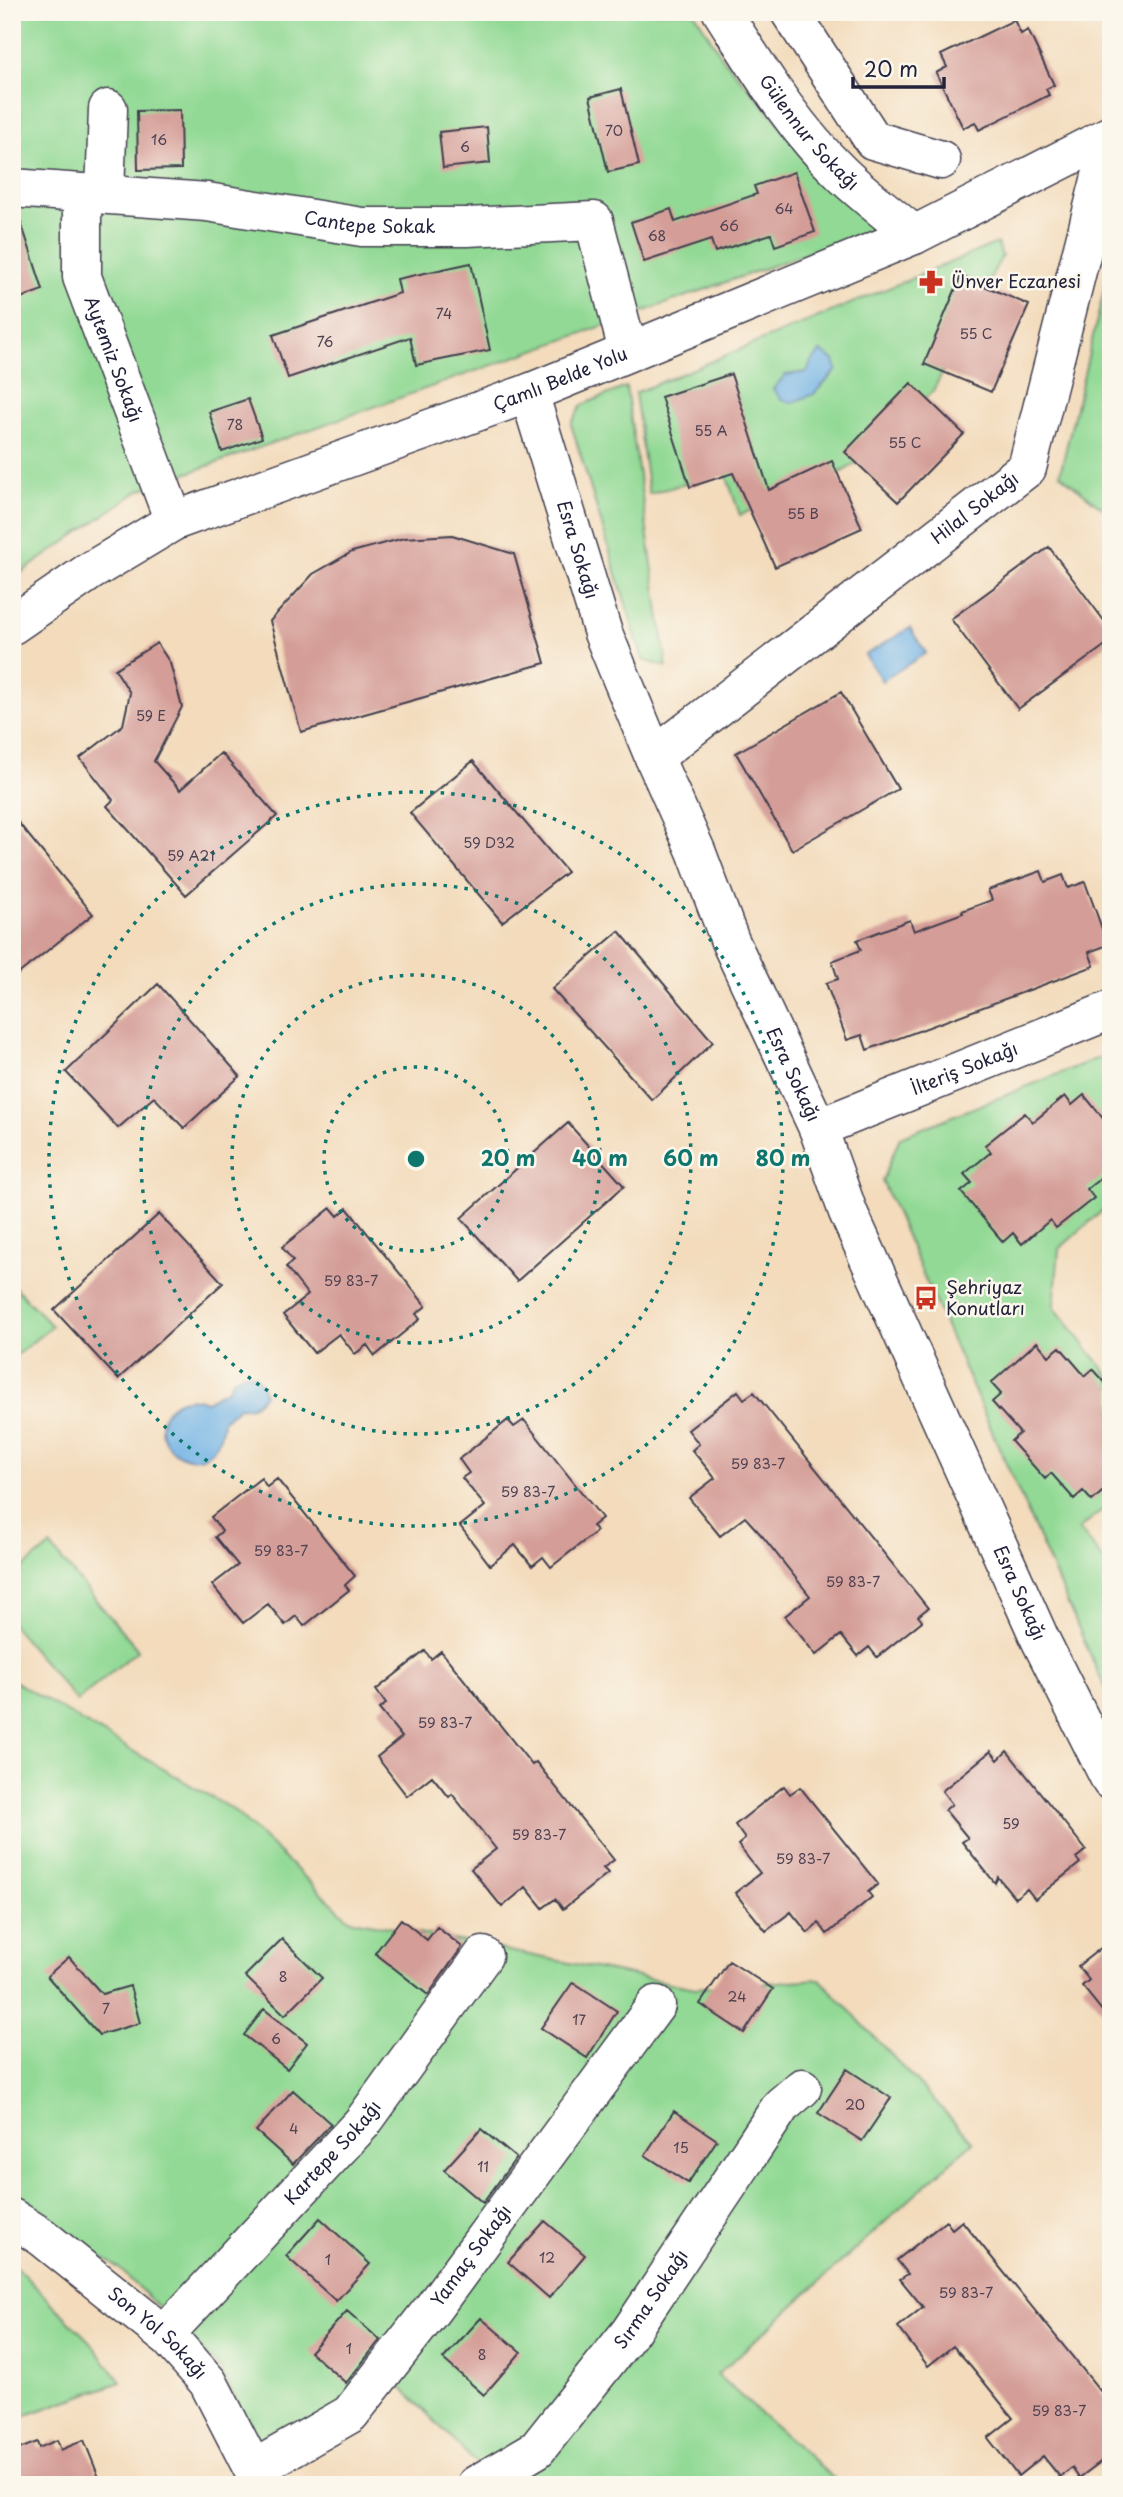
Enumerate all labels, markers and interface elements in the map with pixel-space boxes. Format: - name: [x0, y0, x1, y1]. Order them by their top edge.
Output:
- scale bar: [853, 46, 944, 90]
- text: 20 m: [864, 52, 918, 84]
- street label: Gülennur Sokağı: [754, 68, 866, 196]
- house number: 70: [605, 120, 623, 141]
- house number: 16: [151, 129, 167, 150]
- house number: 6: [460, 136, 470, 157]
- house number: 64: [774, 198, 794, 219]
- street label: Cantepe Sokak: [302, 203, 436, 240]
- house number: 66: [719, 215, 739, 236]
- house number: 68: [648, 225, 666, 246]
- place label: Ünver Eczanesi: [951, 267, 1081, 294]
- pharmacy icon: Ünver Eczanesi: [917, 268, 945, 296]
- street label: Aytemiz Sokağı: [78, 292, 150, 426]
- house number: 74: [436, 303, 452, 324]
- house number: 55 C: [959, 323, 993, 344]
- house number: 76: [317, 331, 334, 352]
- street label: Çamlı Belde Yolu: [489, 339, 631, 417]
- house number: 78: [227, 414, 243, 435]
- house number: 55 A: [695, 420, 728, 441]
- house number: 55 C: [888, 432, 922, 453]
- street label: Hilal Sokağı: [924, 464, 1024, 550]
- street label: Esra Sokağı: [551, 497, 607, 602]
- house number: 55 B: [787, 503, 819, 524]
- house number: 59 E: [136, 705, 166, 726]
- house number: 59 D32: [463, 832, 515, 853]
- house number: 59 A21: [167, 845, 215, 866]
- street label: Esra Sokağı: [760, 1022, 828, 1126]
- street label: İlteriş Sokağı: [907, 1034, 1021, 1101]
- text: 20 m: [481, 1141, 535, 1173]
- text: 40 m: [572, 1141, 628, 1173]
- text: 60 m: [663, 1141, 719, 1173]
- text: 80 m: [756, 1141, 810, 1173]
- centre of rings: [404, 1147, 428, 1171]
- house number: 59 83-7: [324, 1270, 378, 1291]
- place label: Şehriyaz Konutları: [946, 1273, 1025, 1321]
- bus stop icon: Şehriyaz Konutları: [912, 1284, 940, 1312]
- house number: 59 83-7: [731, 1453, 785, 1474]
- house number: 59 83-7: [501, 1481, 555, 1502]
- house number: 59 83-7: [254, 1540, 308, 1561]
- street label: Esra Sokağı: [988, 1541, 1054, 1644]
- house number: 59 83-7: [826, 1571, 880, 1592]
- house number: 59 83-7: [418, 1712, 472, 1733]
- house number: 59: [1002, 1813, 1020, 1834]
- house number: 59 83-7: [512, 1824, 566, 1845]
- house number: 59 83-7: [776, 1848, 830, 1869]
- house number: 8: [279, 1966, 287, 1987]
- house number: 24: [728, 1986, 746, 2007]
- house number: 7: [102, 1998, 110, 2019]
- house number: 17: [572, 2009, 586, 2030]
- house number: 6: [271, 2028, 281, 2049]
- street label: Kartepe Sokağı: [277, 2094, 386, 2210]
- house number: 20: [845, 2094, 865, 2115]
- house number: 4: [289, 2118, 299, 2139]
- house number: 15: [673, 2137, 689, 2158]
- house number: 11: [477, 2156, 489, 2177]
- street label: Yamaç Sokağı: [423, 2198, 517, 2312]
- street label: Sırma Sokağı: [606, 2244, 694, 2354]
- house number: 12: [539, 2247, 555, 2268]
- house number: 1: [325, 2249, 331, 2270]
- street label: Son Yol Sokağı: [103, 2280, 214, 2384]
- house number: 59 83-7: [939, 2282, 993, 2303]
- house number: 1: [346, 2338, 352, 2359]
- house number: 8: [478, 2344, 486, 2365]
- house number: 59 83-7: [1032, 2400, 1086, 2421]

